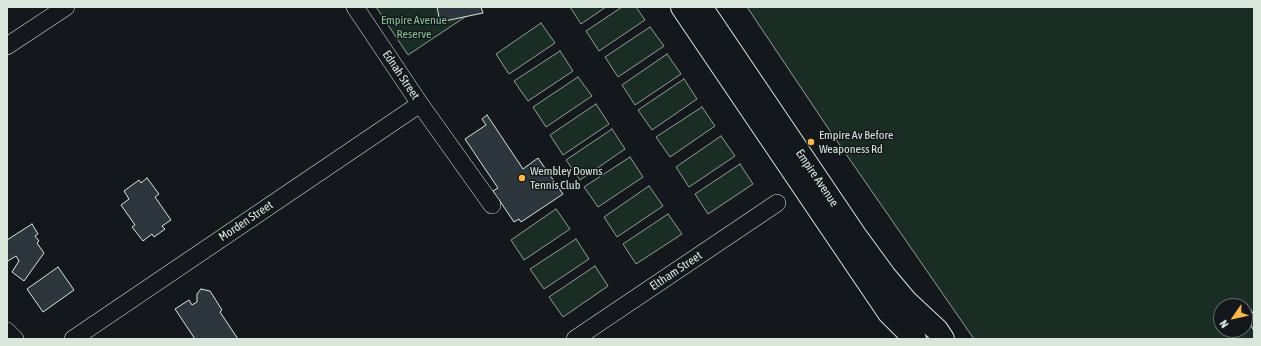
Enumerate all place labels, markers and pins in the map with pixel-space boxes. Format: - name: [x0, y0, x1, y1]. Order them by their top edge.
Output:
- place label: Empire Av Before Weaponess Rd: [819, 128, 893, 156]
- marker: Empire Av Before Weaponess Rd: [806, 137, 816, 147]
- place label: Wembley Downs Tennis Club: [530, 164, 603, 192]
- marker: Wembley Downs Tennis Club: [517, 173, 527, 183]

